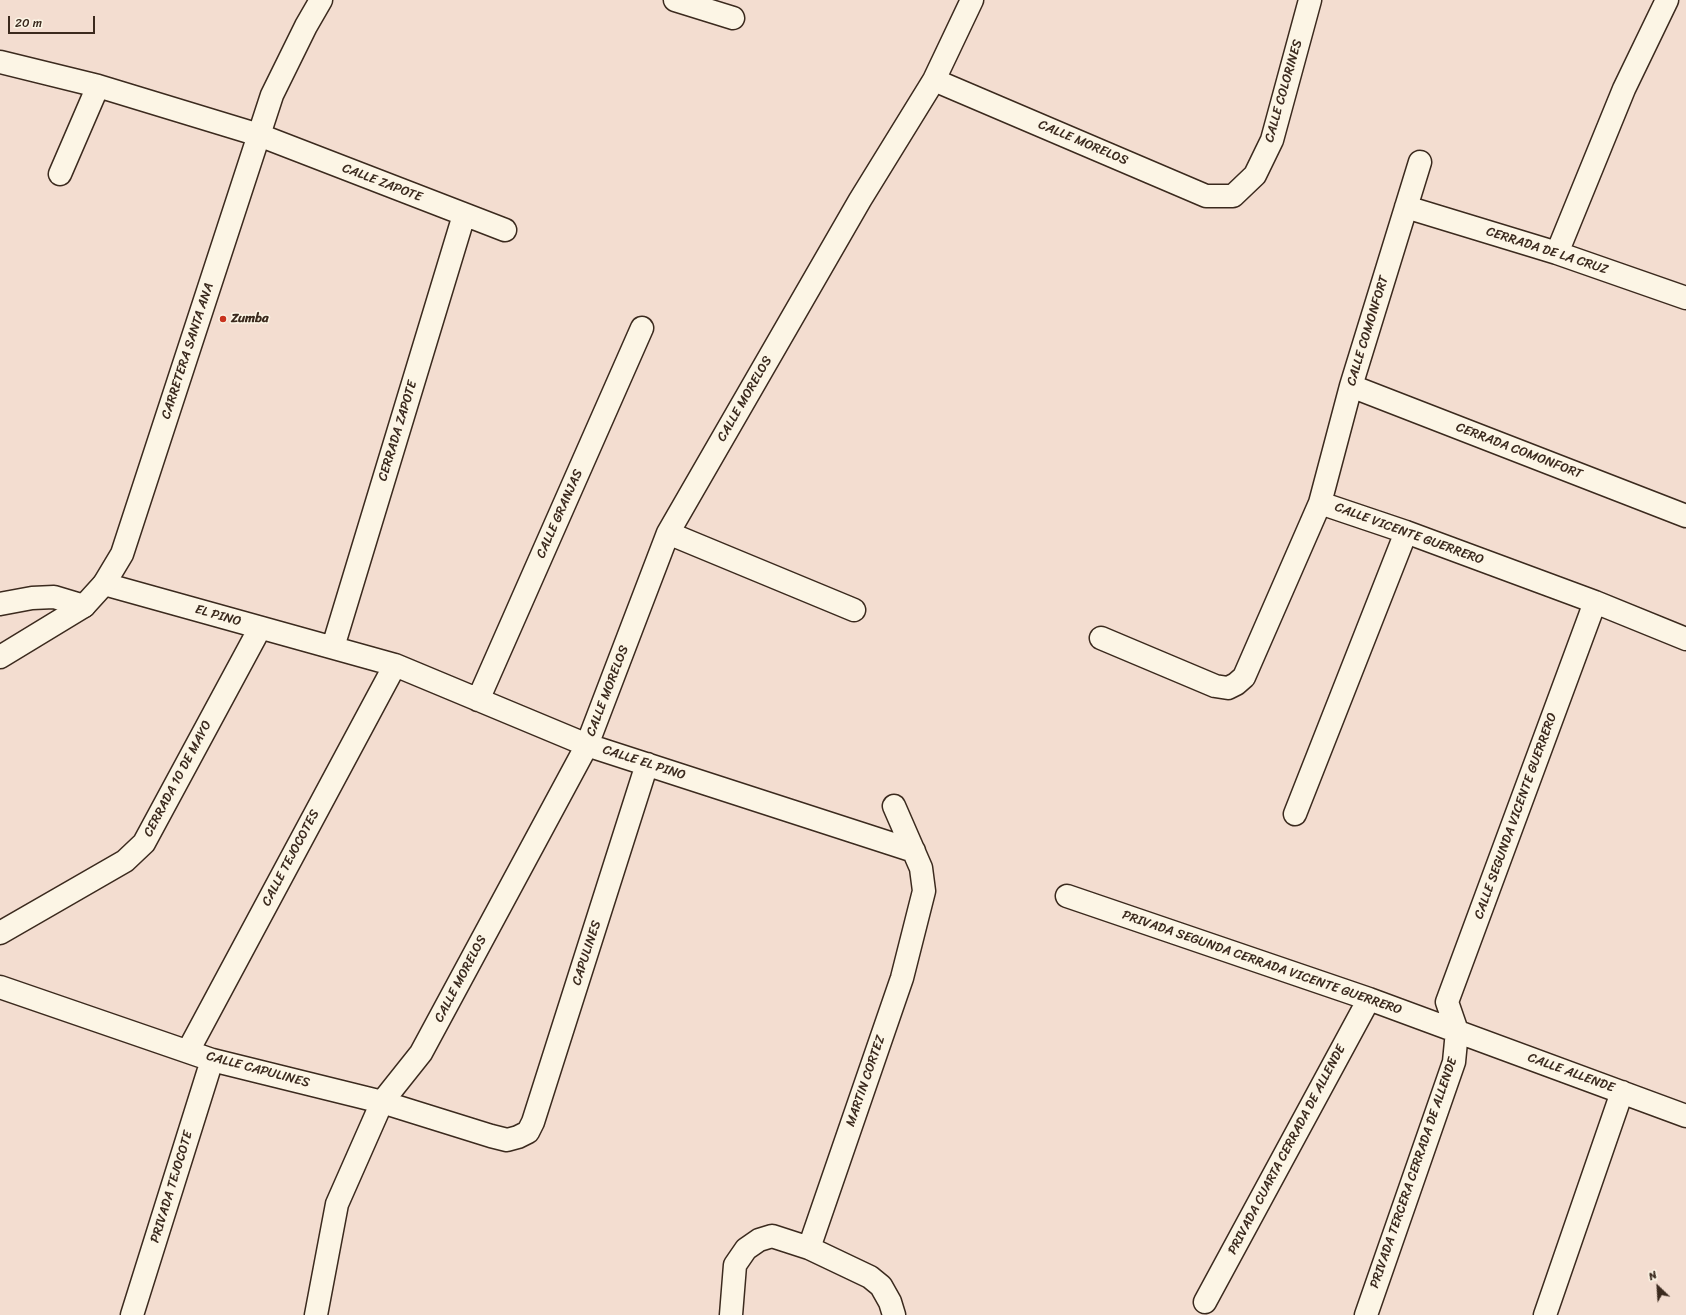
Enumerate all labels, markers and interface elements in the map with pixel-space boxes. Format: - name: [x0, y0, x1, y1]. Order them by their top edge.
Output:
- scale bar: [10, 8, 97, 34]
- text: 20 m: [15, 12, 42, 34]
- street label: CALLE COLORINES: [1262, 38, 1306, 144]
- street label: CALLE MORELOS: [1036, 117, 1130, 169]
- street label: CALLE ZAPOTE: [340, 161, 424, 205]
- street label: CERRADA DE LA CRUZ: [1484, 224, 1610, 278]
- street label: CALLE COMONFORT: [1344, 274, 1392, 388]
- street label: CARRETERA SANTA ANA: [159, 281, 217, 421]
- place label: Zumba: [231, 311, 268, 327]
- marker: Zumba: [218, 314, 228, 324]
- street label: CALLE MORELOS: [714, 354, 776, 444]
- street label: CERRADA ZAPOTE: [375, 379, 421, 483]
- street label: CERRADA COMONFORT: [1454, 420, 1584, 482]
- street label: CALLE GRANJAS: [533, 467, 587, 561]
- street label: CALLE VICENTE GUERRERO: [1332, 500, 1486, 568]
- street label: EL PINO: [193, 602, 243, 630]
- street label: CALLE MORELOS: [584, 643, 632, 739]
- street label: CALLE SEGUNDA VICENTE GUERRERO: [1471, 711, 1561, 921]
- street label: CERRADA 10 DE MAYO: [141, 718, 215, 840]
- street label: CALLE EL PINO: [600, 742, 688, 784]
- street label: CALLE TEJOCOTES: [259, 807, 323, 909]
- street label: PRIVADA SEGUNDA CERRADA VICENTE GUERRERO: [1120, 908, 1404, 1018]
- street label: CAPULINES: [569, 919, 605, 987]
- street label: CALLE MORELOS: [432, 933, 490, 1025]
- street label: MARTIN CORTEZ: [843, 1033, 889, 1129]
- street label: PRIVADA CUARTA CERRADA DE ALLENDE: [1225, 1043, 1349, 1257]
- street label: CALLE CAPULINES: [205, 1049, 311, 1091]
- street label: CALLE ALLENDE: [1526, 1050, 1616, 1096]
- street label: PRIVADA TERCERA CERRADA DE ALLENDE: [1367, 1056, 1461, 1290]
- street label: PRIVADA TEJOCOTE: [148, 1129, 196, 1245]
- text: N: [1645, 1265, 1660, 1286]
- north arrow: [1638, 1267, 1678, 1307]

